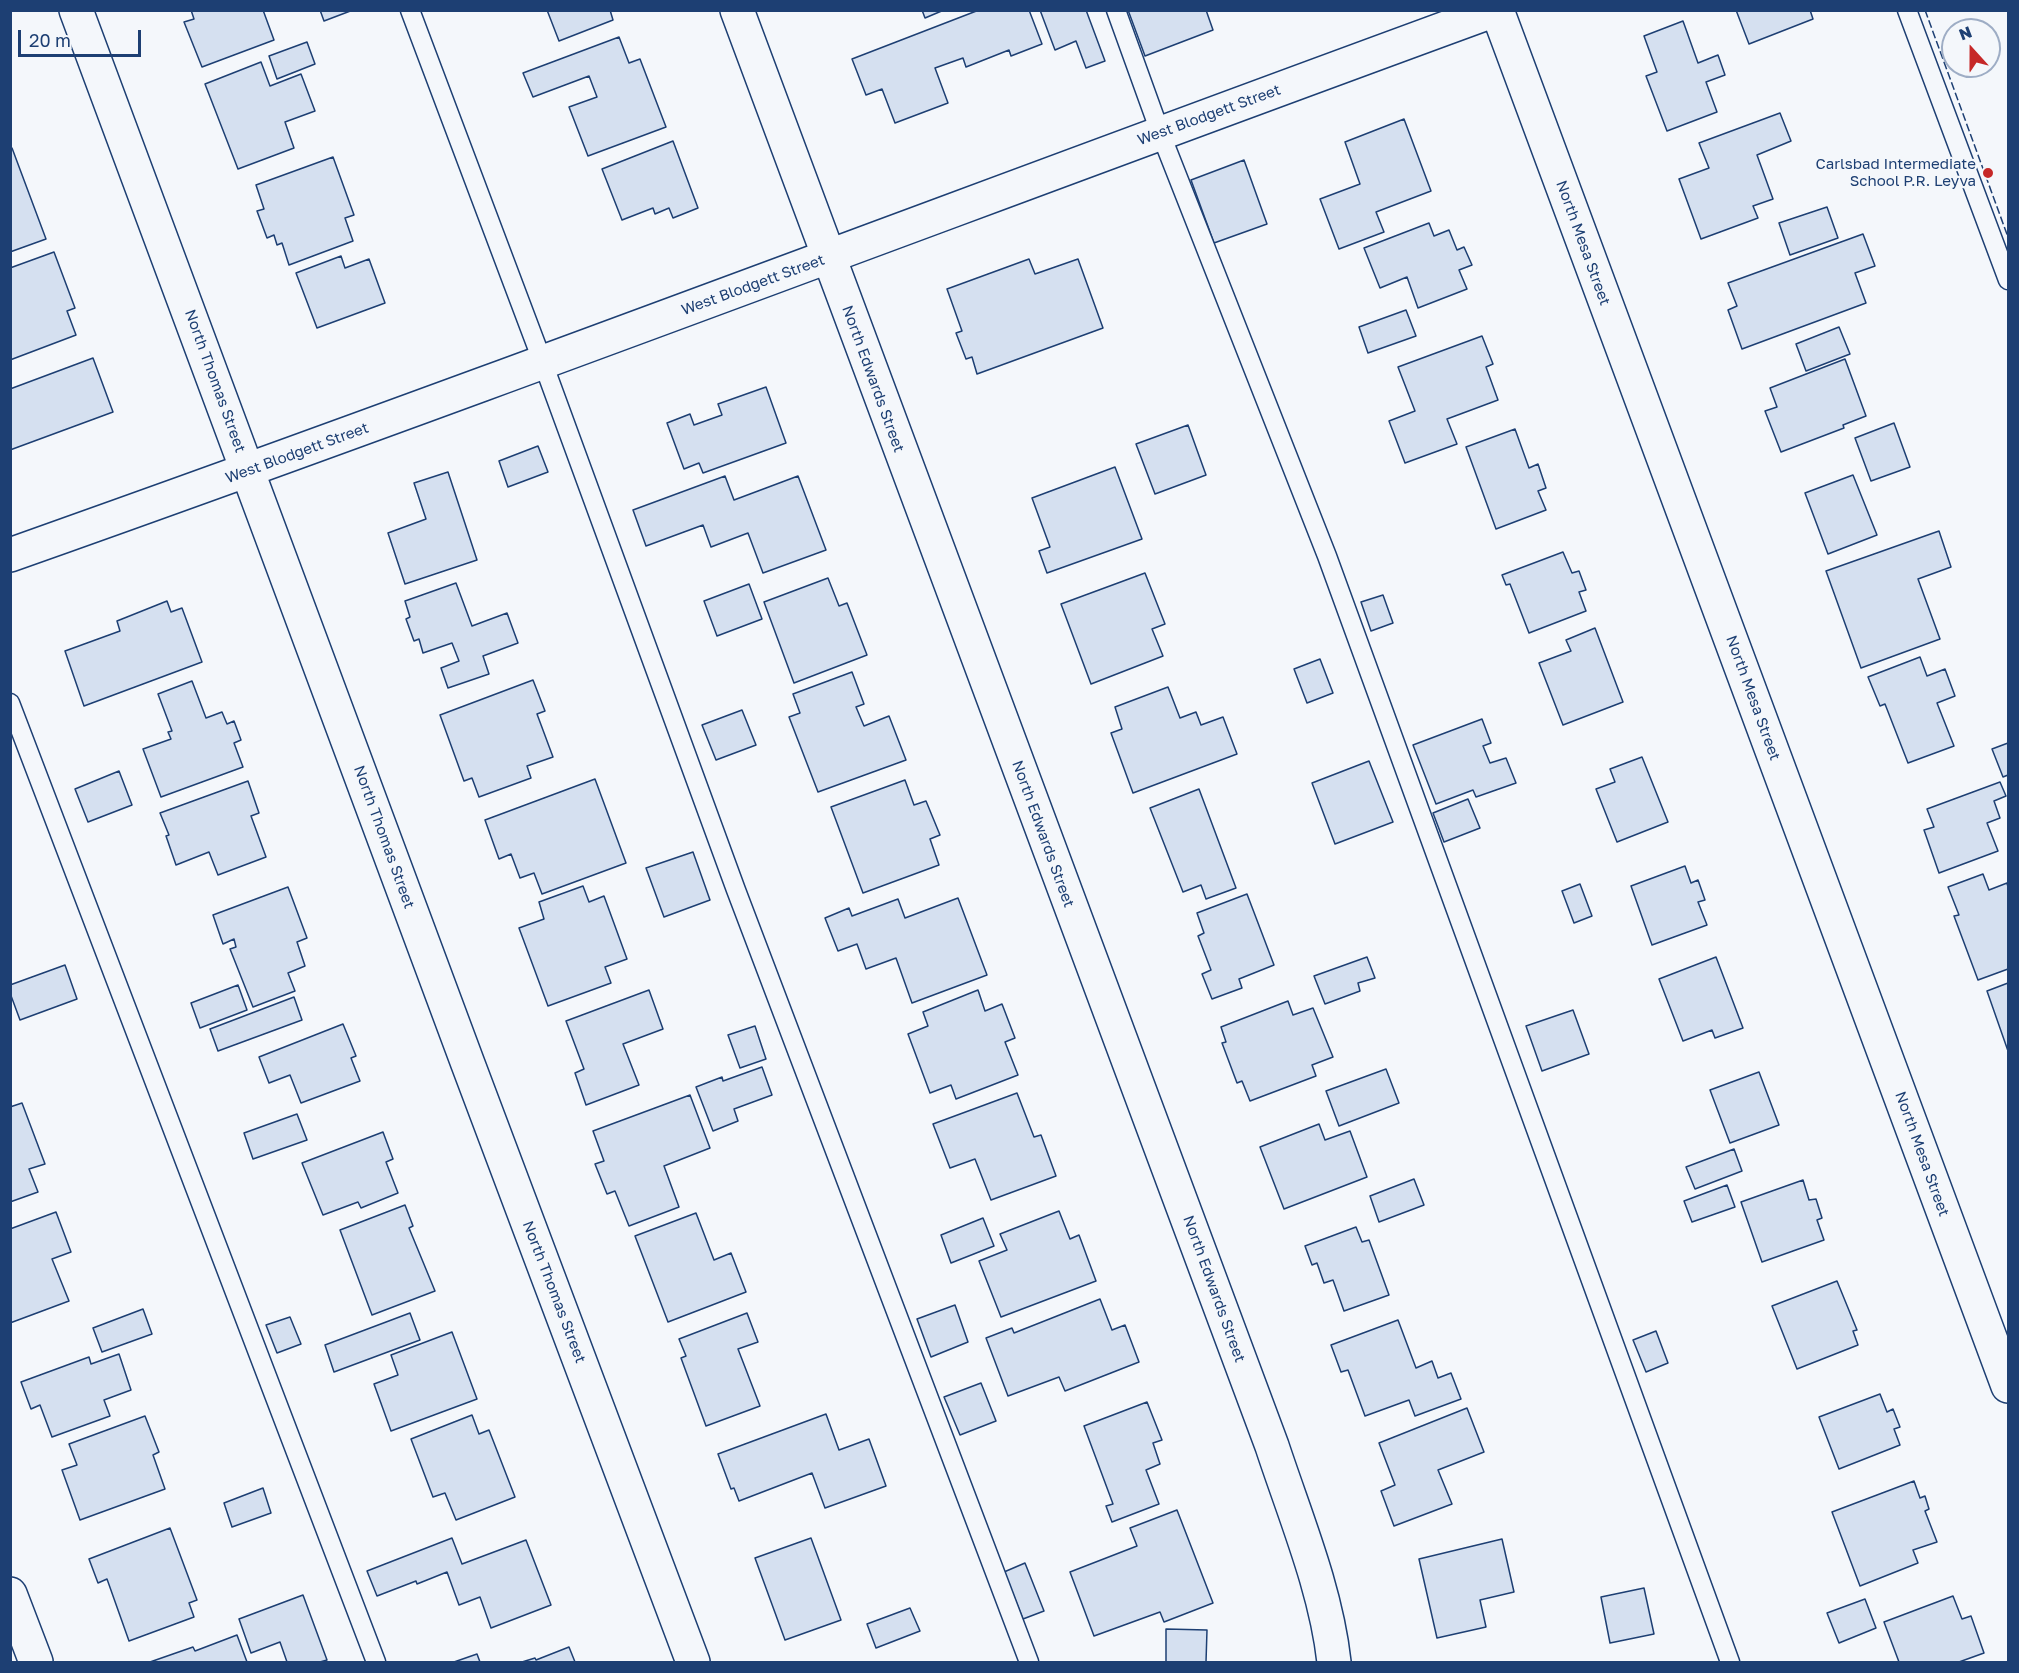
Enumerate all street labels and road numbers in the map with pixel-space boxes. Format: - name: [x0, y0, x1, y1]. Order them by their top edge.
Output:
- street label: West Blodgett Street: [1135, 81, 1283, 149]
- street label: North Mesa Street: [1552, 178, 1614, 308]
- street label: West Blodgett Street: [679, 251, 827, 319]
- street label: North Edwards Street: [838, 303, 908, 455]
- street label: North Thomas Street: [181, 307, 249, 455]
- street label: West Blodgett Street: [223, 419, 371, 487]
- street label: North Mesa Street: [1722, 633, 1784, 763]
- street label: North Edwards Street: [1008, 758, 1078, 910]
- street label: North Thomas Street: [350, 763, 418, 911]
- street label: North Mesa Street: [1891, 1089, 1953, 1219]
- street label: North Edwards Street: [1179, 1213, 1249, 1365]
- street label: North Thomas Street: [519, 1218, 589, 1366]

